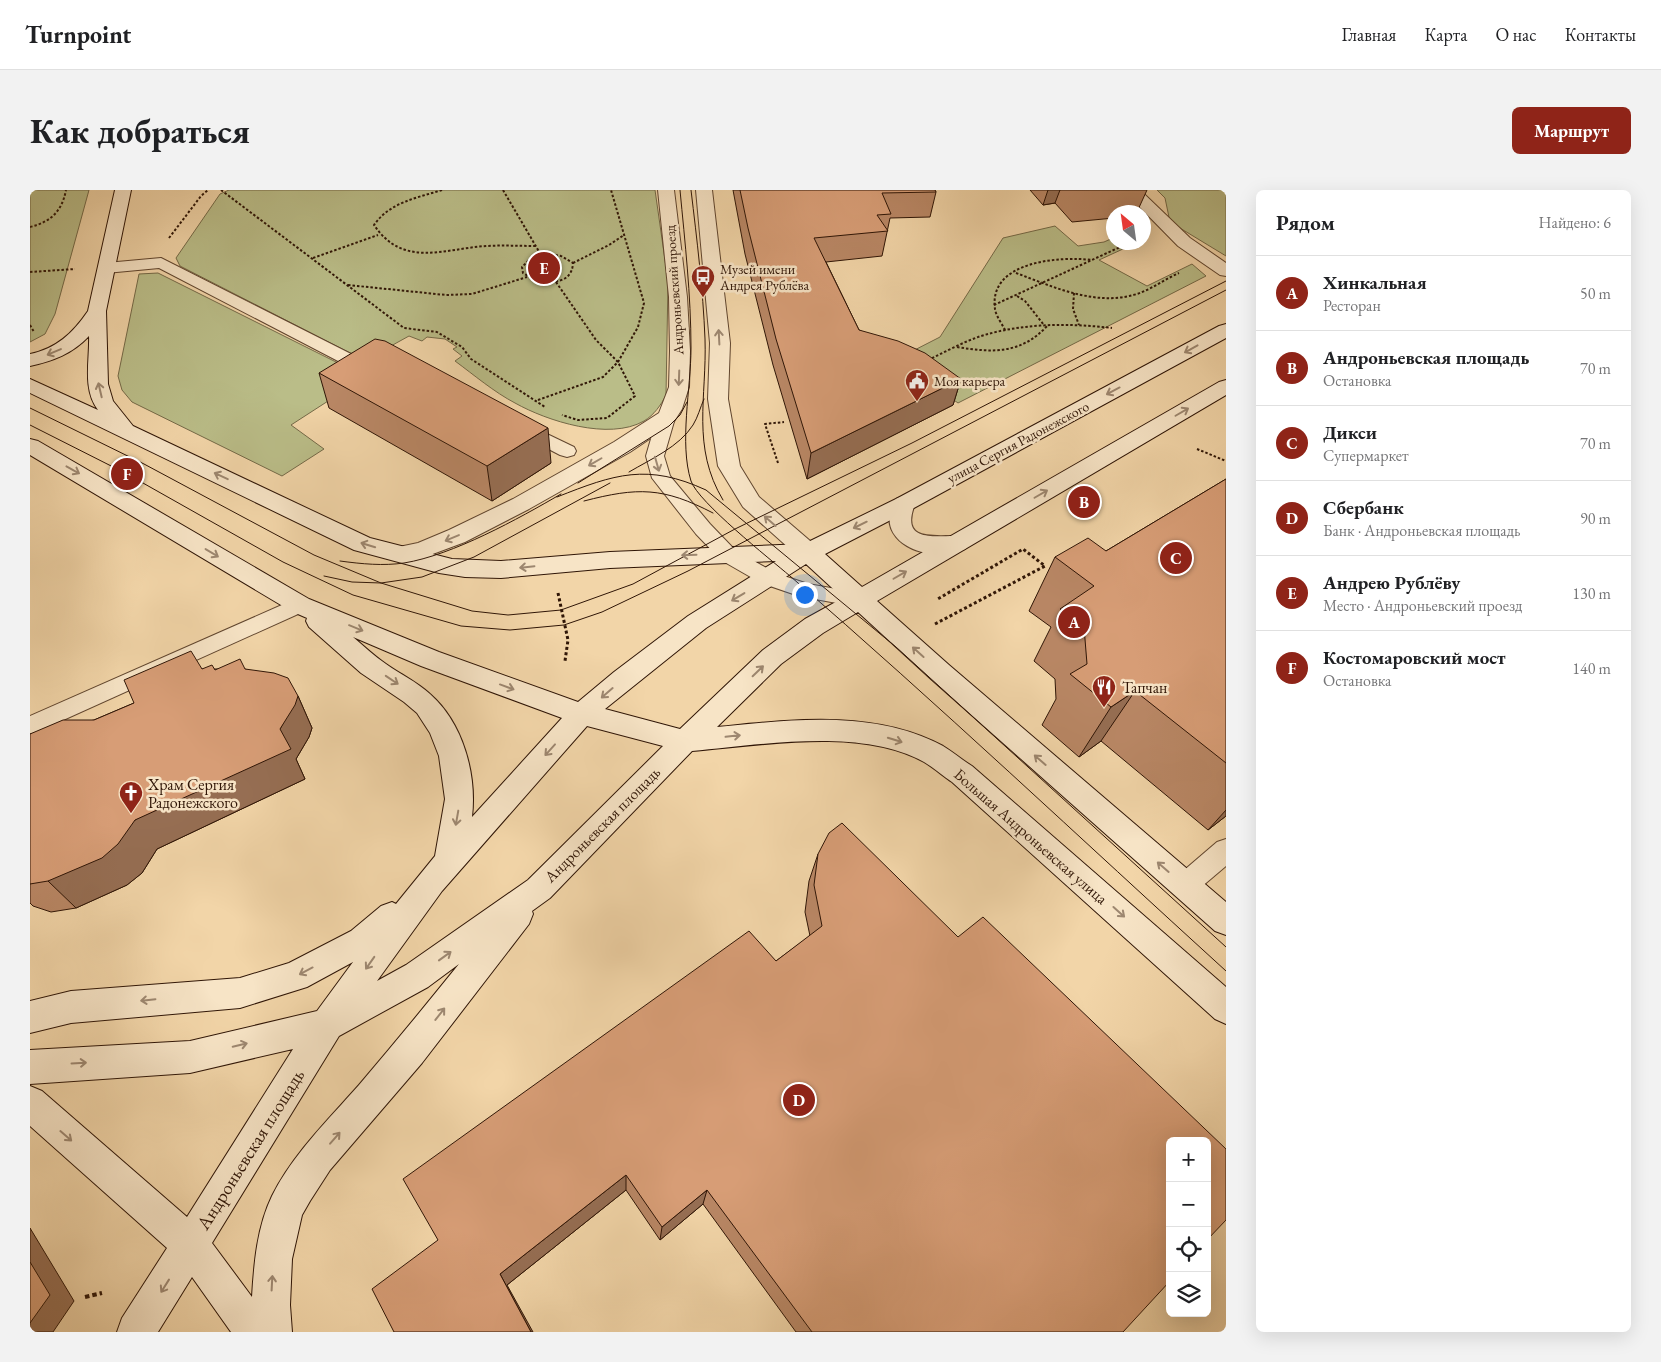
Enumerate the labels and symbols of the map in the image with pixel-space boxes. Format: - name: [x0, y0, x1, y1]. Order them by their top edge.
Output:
- north arrow: [1106, 205, 1151, 250]
- street label: Андроньевский проезд: [660, 224, 688, 356]
- pin: E: [528, 249, 560, 287]
- place label: Музей имени Андрея Рублёва: [719, 260, 809, 294]
- bus stop icon: Музей имени Андрея Рублёва: [690, 264, 716, 298]
- one-way arrow: [715, 329, 724, 345]
- one-way arrow: [1184, 345, 1199, 354]
- one-way arrow: [47, 347, 62, 357]
- public building icon: Моя карьера: [904, 368, 930, 402]
- one-way arrow: [674, 370, 684, 386]
- place label: Моя карьера: [934, 372, 1006, 390]
- one-way arrow: [95, 382, 104, 398]
- one-way arrow: [1106, 387, 1121, 396]
- street label: улица Сергия Радонежского: [944, 397, 1092, 487]
- one-way arrow: [1174, 407, 1189, 417]
- pin: F: [111, 455, 143, 493]
- one-way arrow: [653, 456, 663, 472]
- one-way arrow: [589, 458, 603, 468]
- one-way arrow: [65, 465, 80, 475]
- one-way arrow: [214, 471, 229, 481]
- pin: B: [1068, 483, 1100, 521]
- one-way arrow: [1034, 488, 1048, 498]
- one-way arrow: [764, 515, 777, 526]
- one-way arrow: [853, 520, 868, 530]
- one-way arrow: [445, 534, 460, 544]
- pin: C: [1160, 539, 1192, 577]
- one-way arrow: [361, 540, 376, 549]
- one-way arrow: [205, 548, 219, 558]
- one-way arrow: [682, 550, 698, 560]
- one-way arrow: [520, 562, 536, 572]
- one-way arrow: [893, 570, 908, 580]
- your location: [792, 582, 818, 608]
- one-way arrow: [731, 592, 745, 602]
- pin: A: [1058, 603, 1090, 641]
- one-way arrow: [348, 624, 363, 634]
- one-way arrow: [912, 647, 925, 658]
- one-way arrow: [752, 664, 764, 677]
- restaurant icon: Тапчан: [1091, 674, 1117, 708]
- one-way arrow: [384, 675, 398, 685]
- place label: Тапчан: [1122, 677, 1167, 698]
- one-way arrow: [499, 683, 514, 692]
- one-way arrow: [600, 687, 613, 698]
- one-way arrow: [725, 731, 741, 741]
- one-way arrow: [886, 735, 902, 745]
- one-way arrow: [544, 744, 555, 757]
- one-way arrow: [1034, 754, 1047, 765]
- street label: Андроньевская площадь: [539, 762, 665, 888]
- street label: Большая Андроньевская улица: [949, 764, 1112, 909]
- place label: Храм Сергия Радонежского: [147, 774, 238, 813]
- church icon: Храм Сергия Радонежского: [118, 780, 144, 814]
- one-way arrow: [451, 809, 461, 825]
- one-way arrow: [1156, 861, 1169, 872]
- one-way arrow: [1112, 907, 1125, 918]
- one-way arrow: [438, 951, 451, 962]
- one-way arrow: [365, 956, 376, 970]
- one-way arrow: [299, 966, 314, 976]
- one-way arrow: [140, 995, 156, 1004]
- one-way arrow: [434, 1008, 445, 1021]
- one-way arrow: [231, 1040, 247, 1049]
- one-way arrow: [70, 1059, 86, 1068]
- street label: Андроньевская площадь: [190, 1064, 310, 1235]
- pin: D: [783, 1081, 815, 1119]
- one-way arrow: [59, 1131, 72, 1142]
- one-way arrow: [329, 1132, 341, 1145]
- one-way arrow: [267, 1276, 276, 1292]
- one-way arrow: [159, 1279, 169, 1293]

